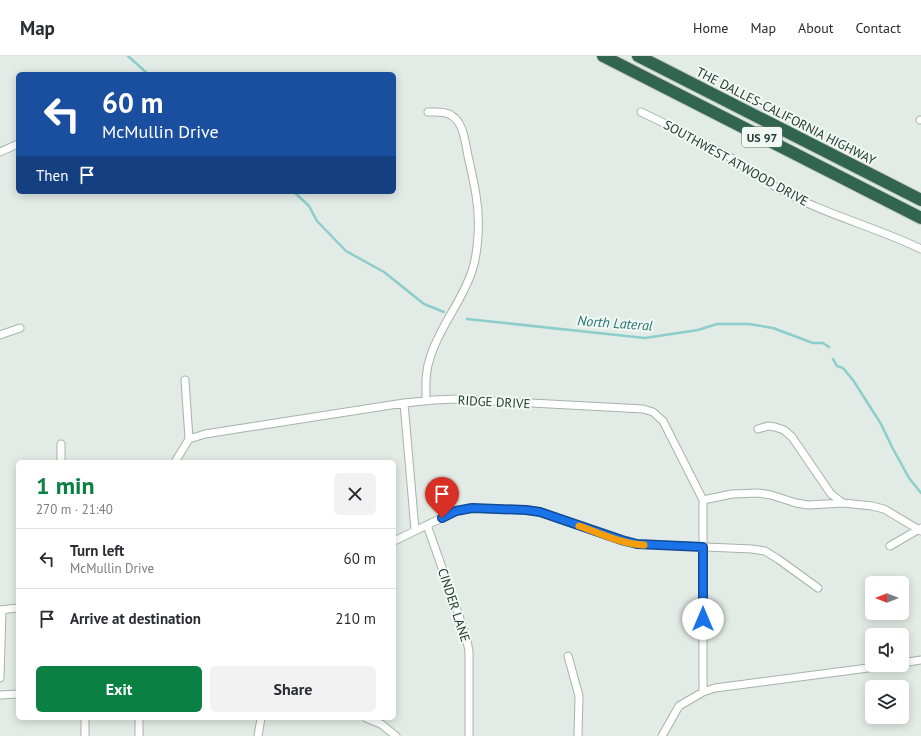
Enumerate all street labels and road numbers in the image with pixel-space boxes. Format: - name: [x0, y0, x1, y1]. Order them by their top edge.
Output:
- street label: THE DALLES-CALIFORNIA HIGHWAY: [693, 63, 879, 169]
- street label: SOUTHWEST ATWOOD DRIVE: [661, 116, 812, 210]
- road number: US 97: [742, 127, 782, 147]
- street label: RIDGE DRIVE: [457, 392, 531, 412]
- street label: CINDER LANE: [434, 566, 474, 644]

